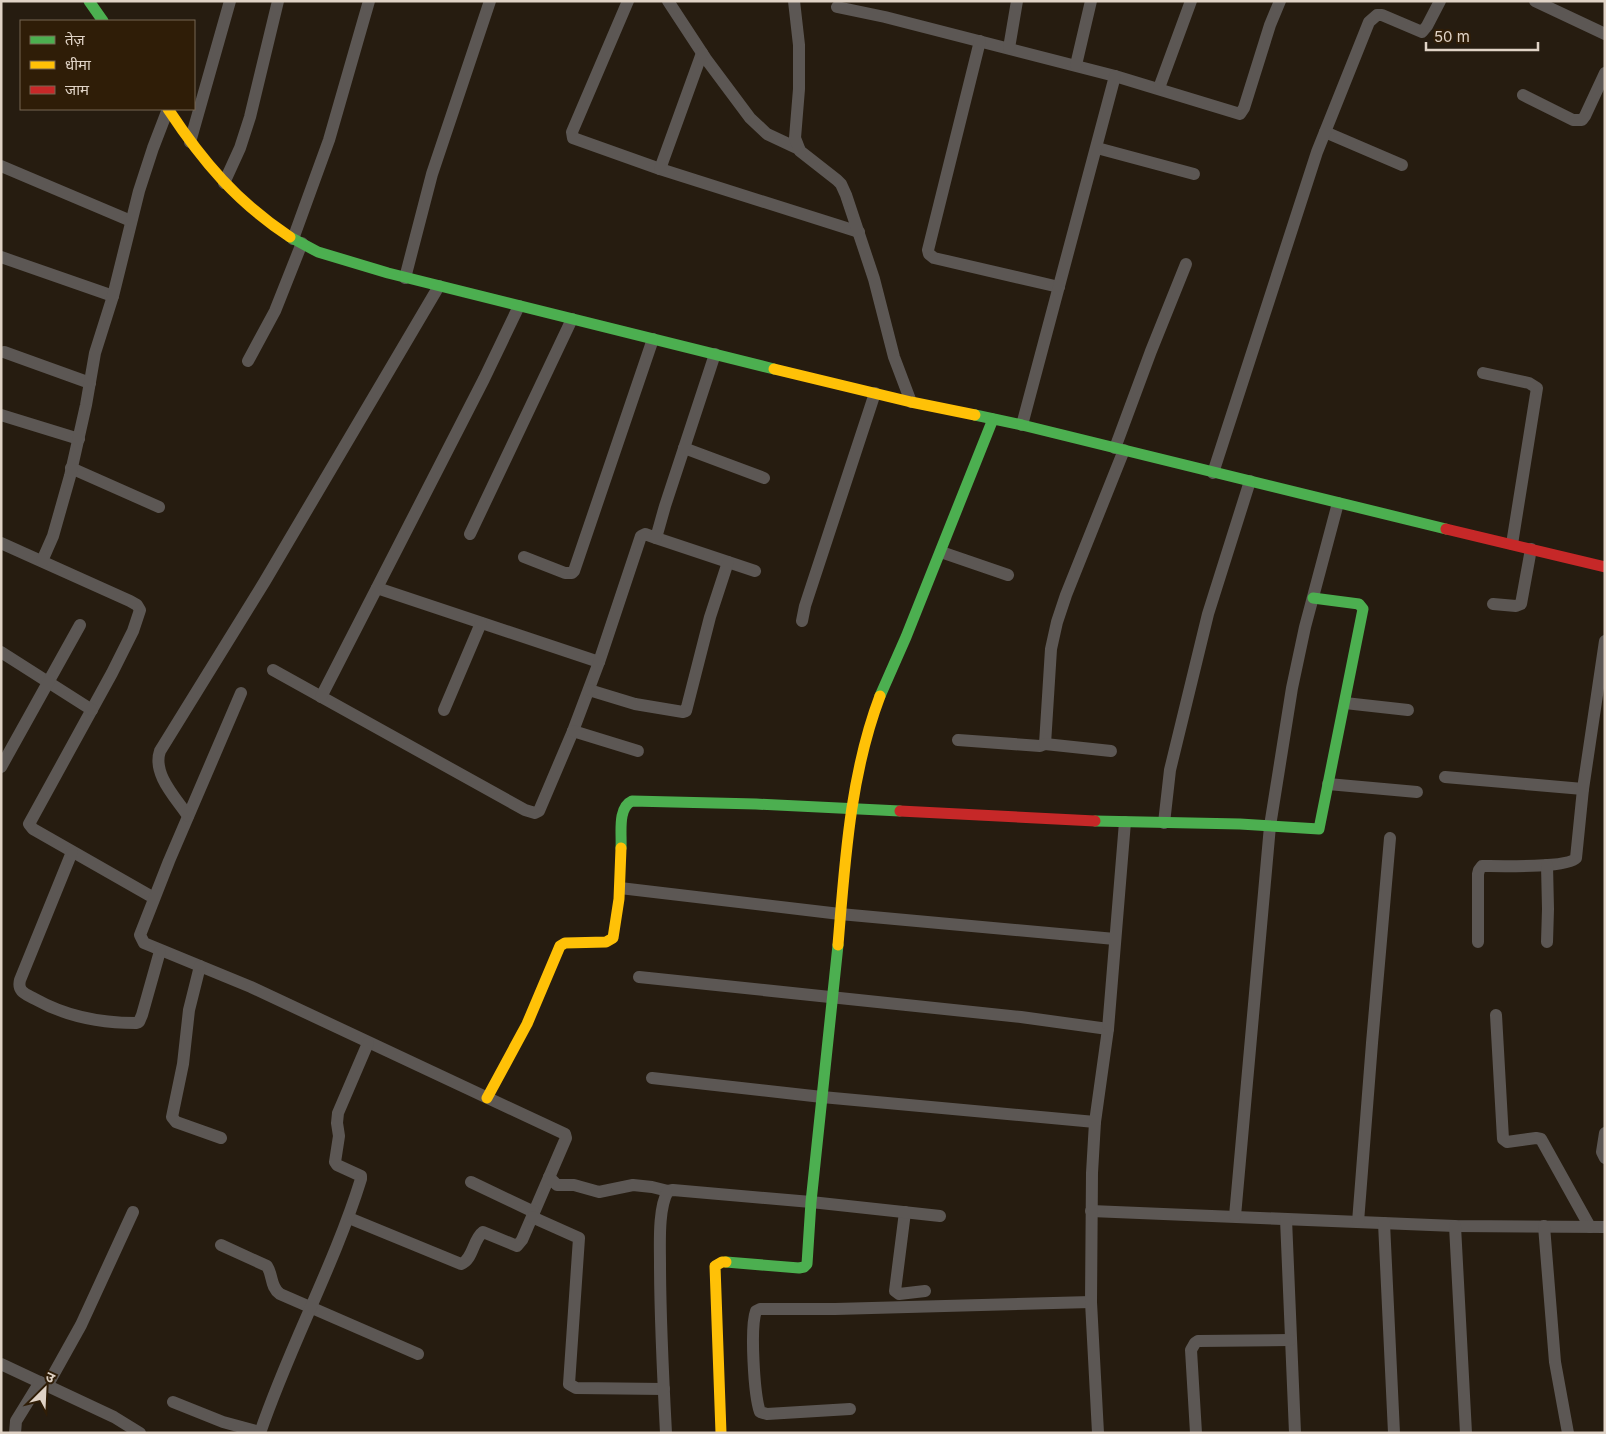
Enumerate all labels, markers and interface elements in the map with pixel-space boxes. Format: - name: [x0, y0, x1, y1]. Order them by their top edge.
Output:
- legend: [20, 20, 195, 110]
- scale bar: [1426, 20, 1538, 52]
- text: 50 m: [1434, 27, 1470, 46]
- text: तेज़: [65, 30, 86, 49]
- text: धीमा: [65, 55, 92, 74]
- text: जाम: [65, 80, 90, 99]
- north arrow: [20, 1364, 70, 1414]
- text: उ: [43, 1367, 58, 1386]

